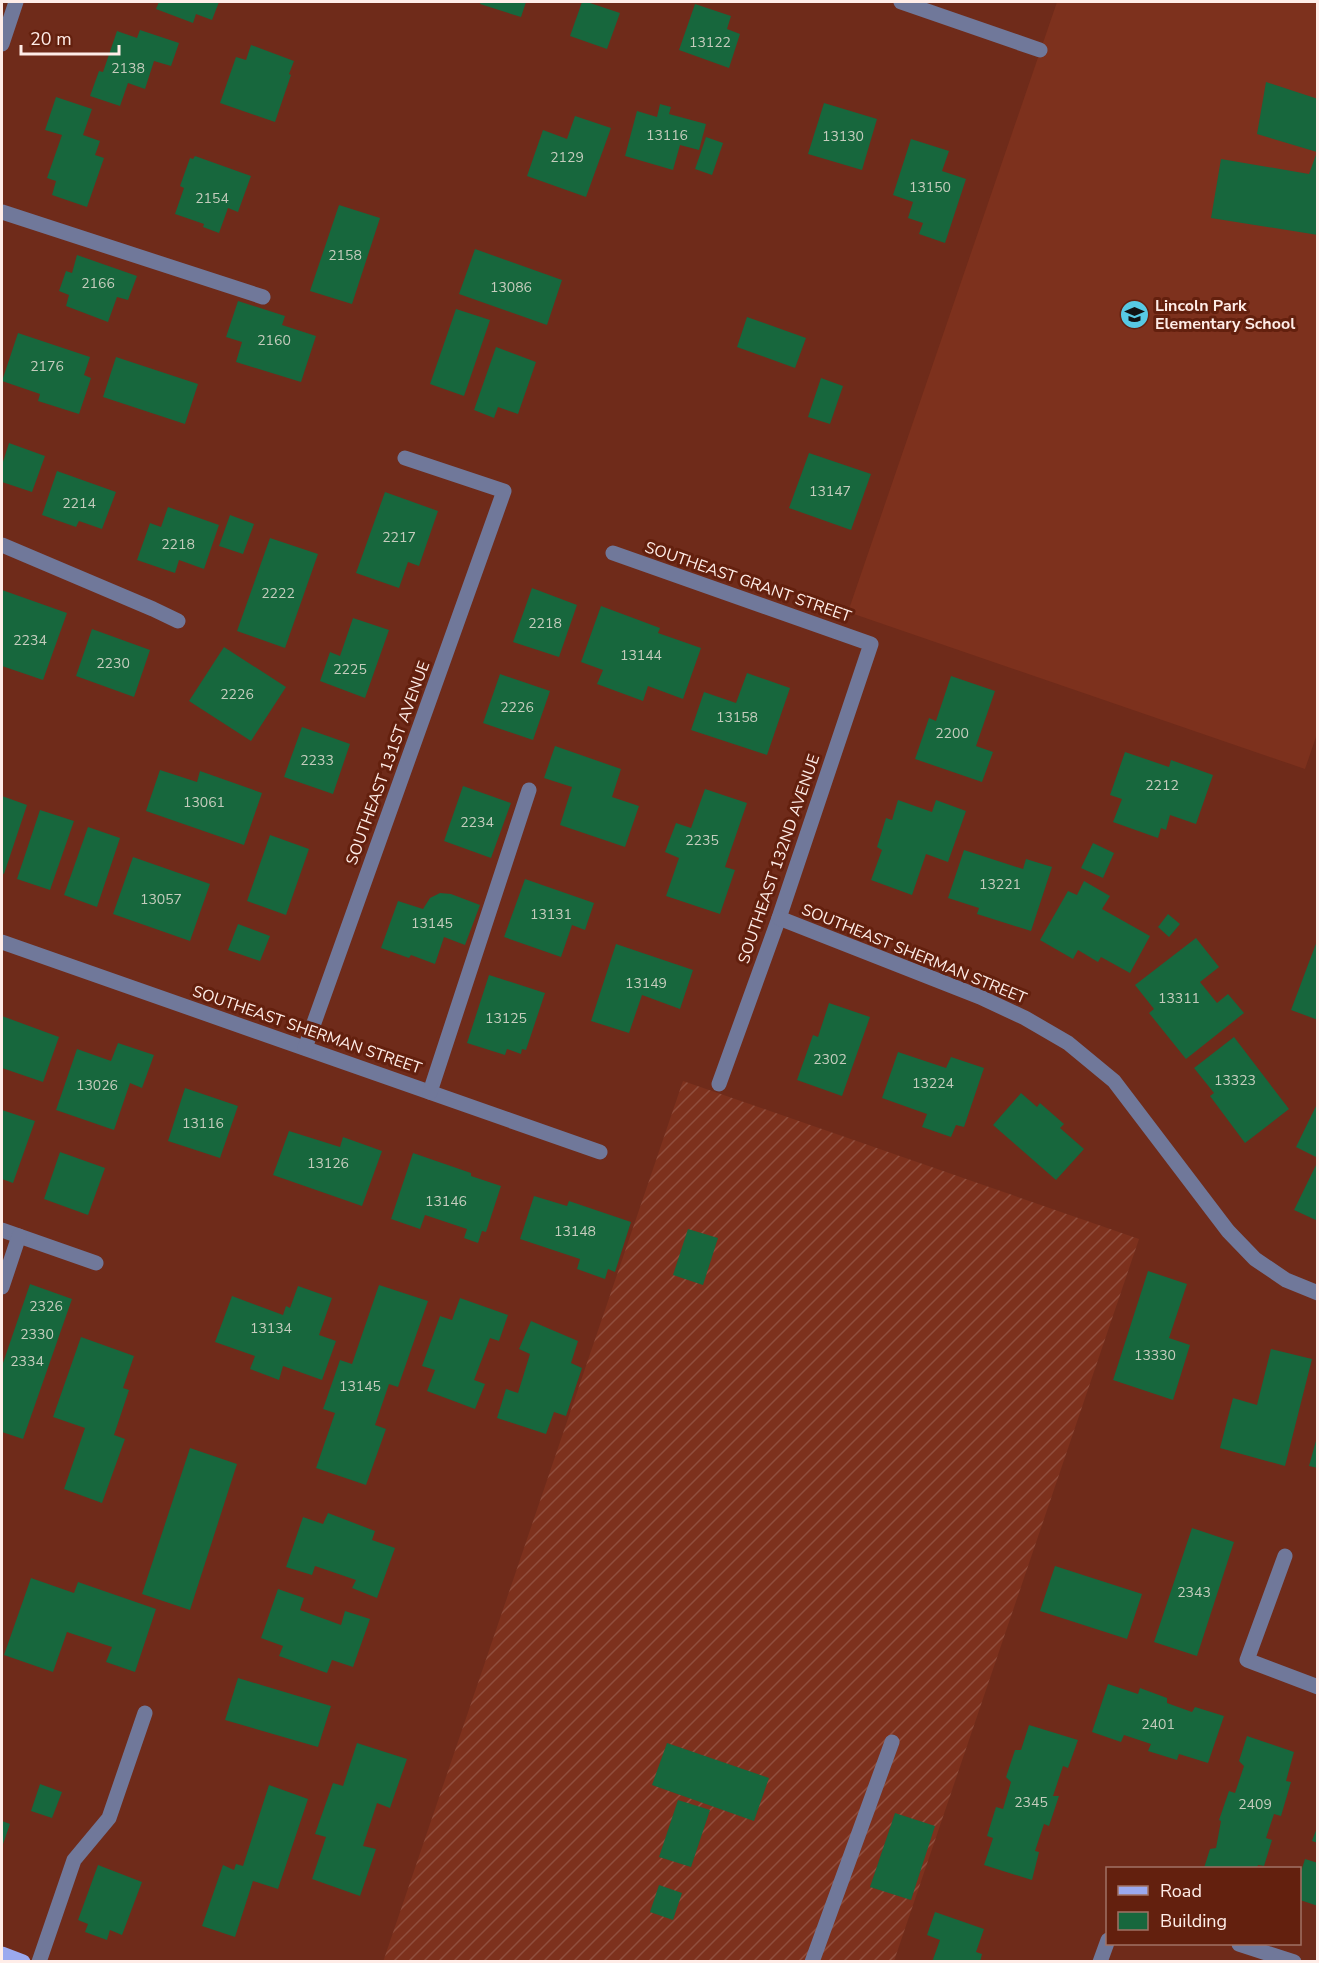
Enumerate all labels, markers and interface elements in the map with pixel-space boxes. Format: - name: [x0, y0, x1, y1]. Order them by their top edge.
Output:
- scale bar: [21, 18, 118, 56]
- text: 20 m: [30, 27, 72, 51]
- house number: 13122: [689, 33, 731, 52]
- house number: 2138: [111, 59, 145, 78]
- house number: 13116: [646, 126, 688, 145]
- house number: 13130: [822, 127, 864, 146]
- house number: 2129: [550, 148, 584, 167]
- house number: 13150: [909, 178, 951, 197]
- house number: 2154: [195, 189, 229, 208]
- house number: 2158: [328, 246, 362, 265]
- house number: 2166: [81, 274, 115, 293]
- house number: 13086: [490, 278, 532, 297]
- place label: Lincoln Park Elementary School: [1155, 295, 1295, 335]
- school or university icon: Lincoln Park Elementary School: [1118, 299, 1150, 331]
- house number: 2160: [257, 331, 291, 350]
- house number: 2176: [30, 357, 64, 376]
- house number: 13147: [809, 482, 851, 501]
- house number: 2214: [62, 494, 96, 513]
- house number: 2217: [382, 528, 416, 547]
- house number: 2218: [161, 535, 195, 554]
- street label: SOUTHEAST GRANT STREET: [642, 536, 855, 628]
- house number: 2222: [261, 584, 295, 603]
- house number: 2218: [528, 614, 562, 633]
- house number: 2234: [13, 631, 47, 650]
- house number: 13144: [620, 646, 662, 665]
- house number: 2230: [96, 654, 130, 673]
- street label: SOUTHEAST 131ST AVENUE: [341, 658, 435, 868]
- house number: 2225: [333, 660, 367, 679]
- house number: 2226: [220, 685, 254, 704]
- house number: 2226: [500, 698, 534, 717]
- house number: 13158: [716, 708, 758, 727]
- house number: 2200: [935, 724, 969, 743]
- house number: 2233: [300, 751, 334, 770]
- street label: SOUTHEAST 132ND AVENUE: [733, 751, 825, 967]
- house number: 2212: [1145, 776, 1179, 795]
- house number: 13061: [183, 793, 225, 812]
- house number: 2234: [460, 813, 494, 832]
- house number: 2235: [685, 831, 719, 850]
- house number: 13221: [979, 875, 1021, 894]
- house number: 13057: [140, 890, 182, 909]
- street label: SOUTHEAST SHERMAN STREET: [798, 899, 1030, 1009]
- house number: 13131: [530, 905, 572, 924]
- house number: 13145: [411, 914, 453, 933]
- house number: 13149: [625, 974, 667, 993]
- street label: SOUTHEAST SHERMAN STREET: [190, 980, 425, 1080]
- house number: 13311: [1158, 989, 1200, 1008]
- house number: 13125: [485, 1009, 527, 1028]
- house number: 2302: [813, 1050, 847, 1069]
- house number: 13323: [1214, 1071, 1256, 1090]
- house number: 13224: [912, 1074, 954, 1093]
- house number: 13026: [76, 1076, 118, 1095]
- house number: 13116: [182, 1114, 224, 1133]
- house number: 13126: [307, 1154, 349, 1173]
- house number: 13146: [425, 1192, 467, 1211]
- house number: 13148: [554, 1222, 596, 1241]
- house number: 2326: [29, 1297, 63, 1316]
- house number: 13134: [250, 1319, 292, 1338]
- house number: 2330: [20, 1325, 54, 1344]
- house number: 13330: [1134, 1346, 1176, 1365]
- house number: 2334: [10, 1352, 44, 1371]
- house number: 13145: [339, 1377, 381, 1396]
- house number: 2343: [1177, 1583, 1211, 1602]
- house number: 2401: [1141, 1715, 1175, 1734]
- house number: 2345: [1014, 1793, 1048, 1812]
- house number: 2409: [1238, 1795, 1272, 1814]
- legend: [1106, 1867, 1301, 1945]
- text: Road: [1160, 1879, 1202, 1903]
- text: Building: [1160, 1909, 1227, 1933]

